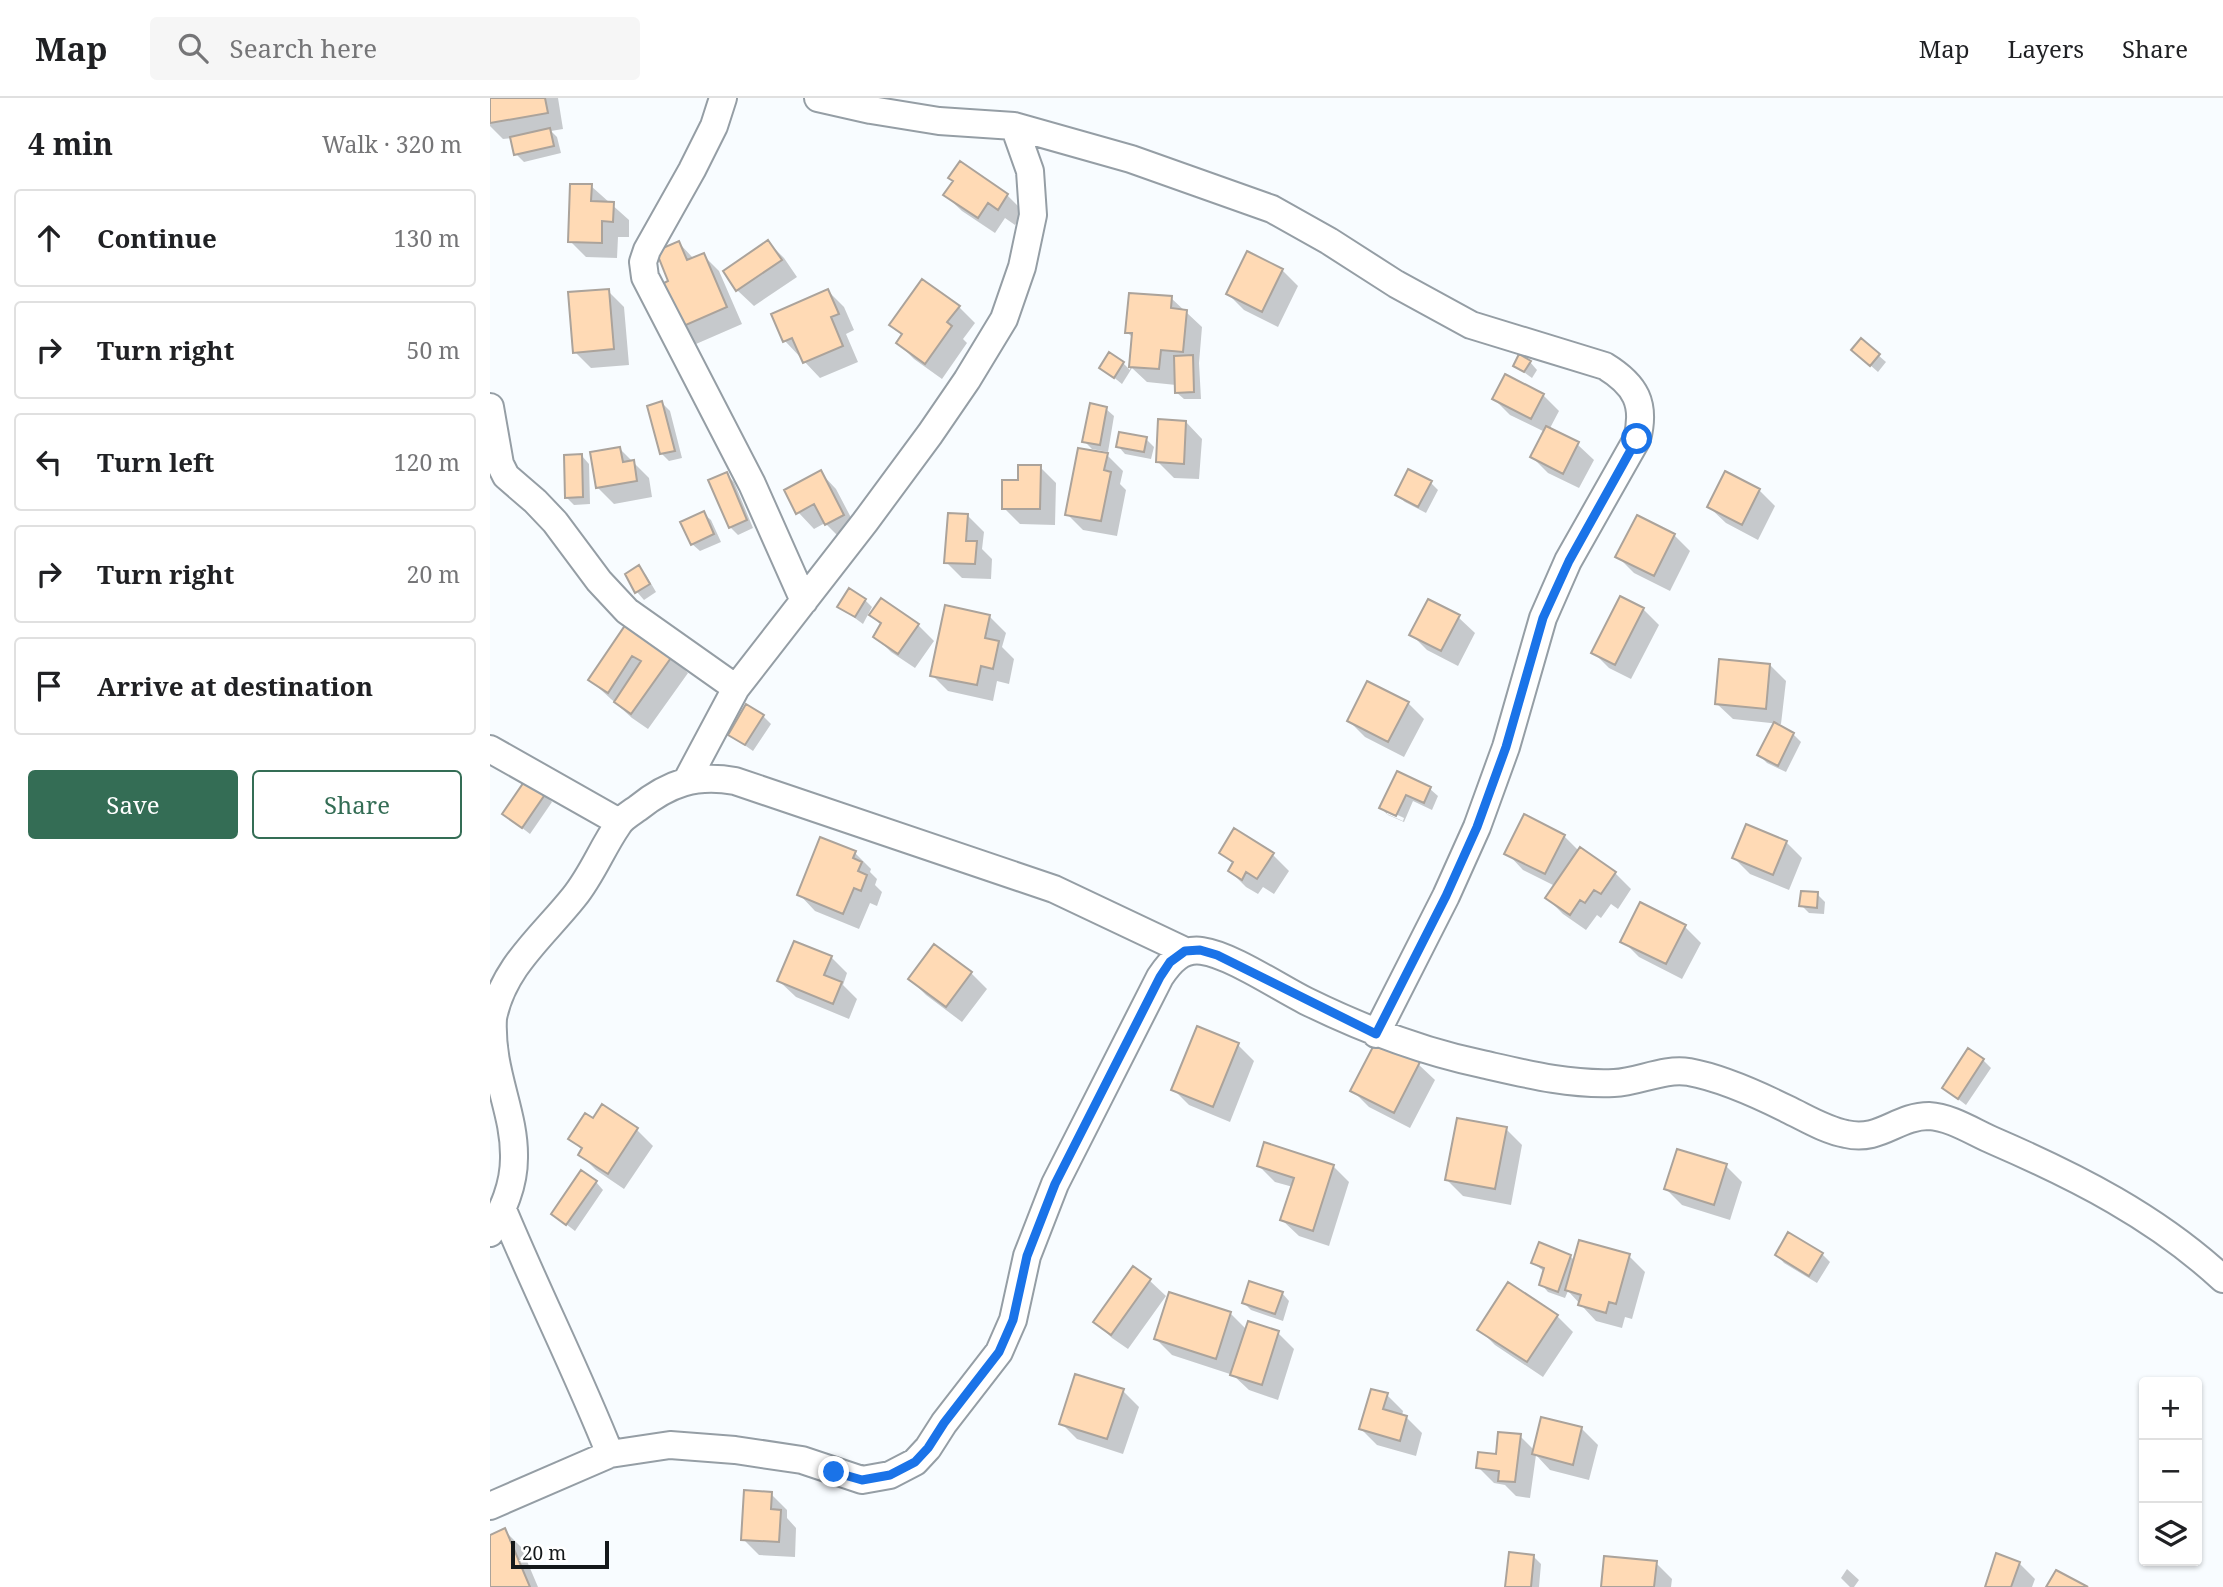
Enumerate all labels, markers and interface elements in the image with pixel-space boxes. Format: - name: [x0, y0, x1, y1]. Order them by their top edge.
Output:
- search box: [150, 17, 640, 80]
- text: Map: [35, 26, 108, 71]
- icon: search: [174, 29, 212, 67]
- text: Search here: [230, 30, 377, 66]
- text: Map: [1919, 32, 1970, 65]
- text: Layers: [2008, 32, 2084, 65]
- text: Share: [2122, 32, 2188, 65]
- text: 4 min: [28, 123, 113, 164]
- text: Walk · 320 m: [322, 128, 462, 160]
- icon: ahead: [30, 219, 68, 257]
- text: Continue: [97, 220, 217, 256]
- text: 130 m: [394, 222, 460, 254]
- icon: right: [30, 331, 68, 369]
- text: Turn right: [97, 332, 234, 368]
- text: 50 m: [407, 334, 460, 366]
- route start: [1621, 423, 1652, 454]
- icon: left: [30, 443, 68, 481]
- text: Turn left: [97, 444, 214, 480]
- text: 120 m: [394, 446, 460, 478]
- icon: right: [30, 555, 68, 593]
- text: Turn right: [97, 556, 234, 592]
- text: 20 m: [407, 558, 460, 590]
- icon: arrive: [30, 667, 68, 705]
- text: Arrive at destination: [97, 668, 373, 704]
- button: Save: [28, 770, 238, 839]
- button: Share: [252, 770, 462, 839]
- map controls: [2139, 1377, 2202, 1566]
- button: +: [2139, 1377, 2202, 1440]
- button: −: [2139, 1440, 2202, 1503]
- route end: [818, 1456, 849, 1487]
- button: layers: [2139, 1503, 2202, 1566]
- scale bar: [511, 1538, 609, 1570]
- text: 20 m: [522, 1540, 566, 1566]

